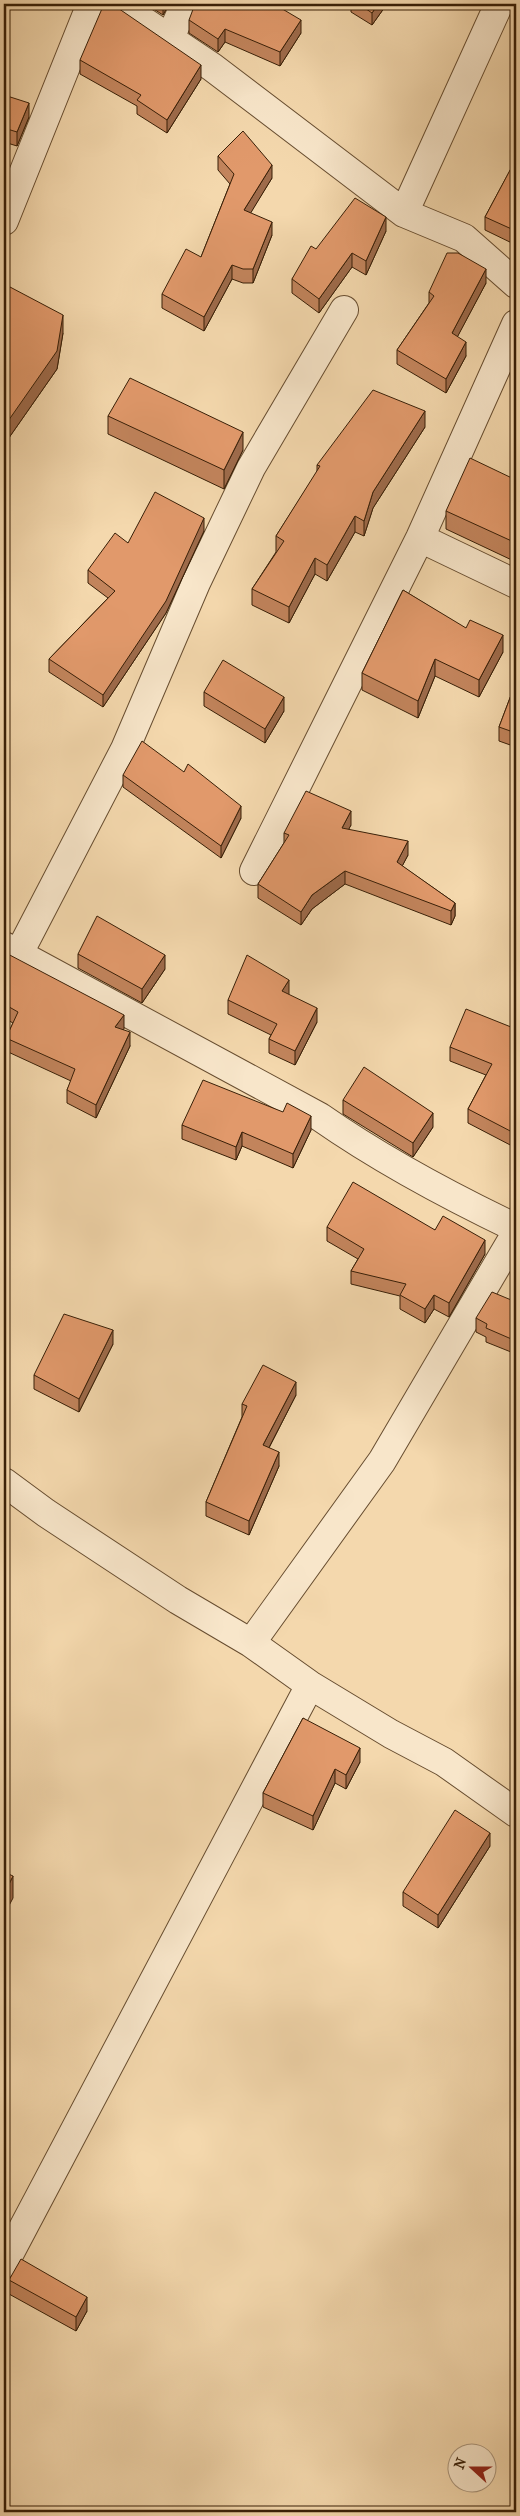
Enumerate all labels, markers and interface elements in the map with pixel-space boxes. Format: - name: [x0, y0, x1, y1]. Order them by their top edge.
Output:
- north arrow: [448, 2444, 498, 2494]
- text: N: [450, 2455, 470, 2472]

